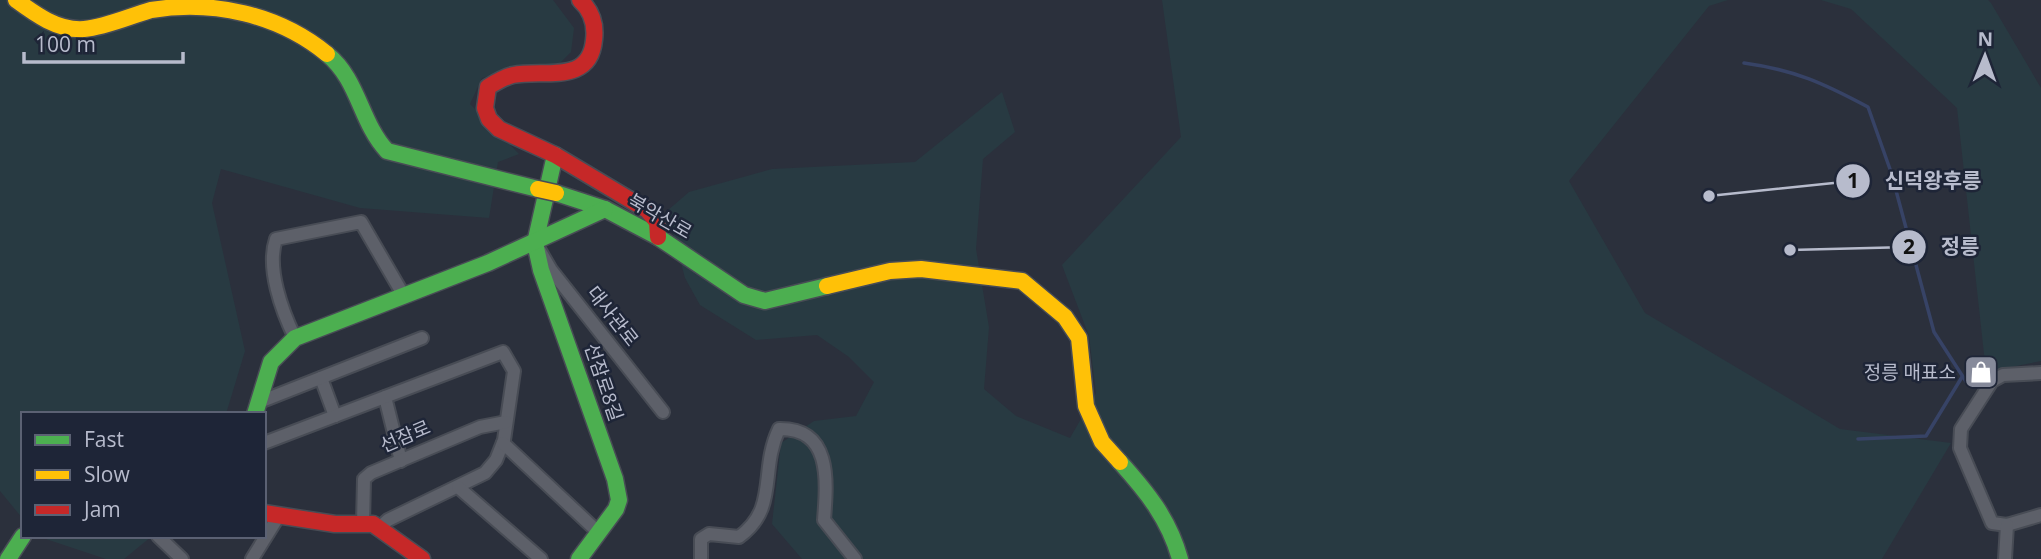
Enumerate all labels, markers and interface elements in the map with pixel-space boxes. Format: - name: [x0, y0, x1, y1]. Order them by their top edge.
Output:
- scale bar: [24, 21, 184, 65]
- north arrow: [1950, 21, 2020, 91]
- text: N: [1977, 26, 1993, 52]
- text: 100 m: [35, 30, 96, 58]
- callout: 신덕왕후릉: [1835, 160, 1995, 202]
- text: 1: [1847, 166, 1859, 194]
- text: 신덕왕후릉: [1885, 166, 1981, 194]
- street label: 북악산로: [623, 187, 697, 245]
- callout: 정릉: [1892, 226, 1993, 268]
- text: 2: [1903, 232, 1915, 260]
- text: 정릉: [1941, 232, 1979, 260]
- street label: 대사관로: [581, 280, 645, 352]
- street label: 선잠로8길: [579, 340, 629, 424]
- shop icon: 정릉 매표소: [1962, 353, 2000, 391]
- place label: 정릉 매표소: [1864, 359, 1956, 385]
- legend: [21, 412, 266, 538]
- street label: 선잠로: [376, 414, 434, 458]
- text: Fast: [84, 425, 124, 453]
- text: Slow: [84, 460, 130, 488]
- text: Jam: [82, 495, 121, 523]

